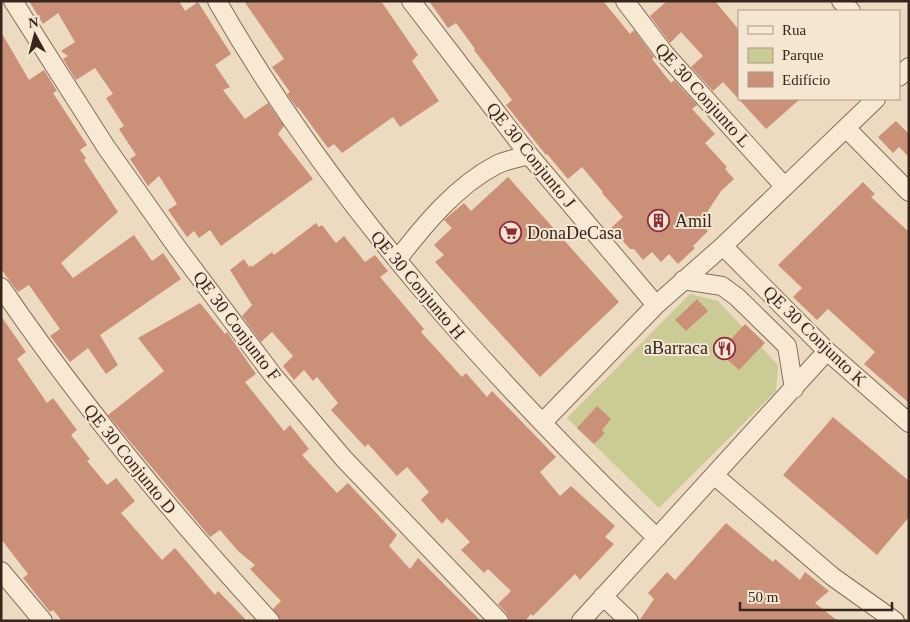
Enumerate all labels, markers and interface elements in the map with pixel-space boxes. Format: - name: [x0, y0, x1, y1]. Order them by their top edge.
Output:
- north arrow: [10, 10, 60, 60]
- legend: [738, 10, 900, 100]
- text: N: [28, 15, 39, 31]
- text: Rua: [782, 22, 807, 38]
- street label: QE 30 Conjunto L: [651, 39, 755, 151]
- text: Parque: [782, 47, 824, 63]
- text: Edifício: [782, 72, 830, 88]
- street label: QE 30 Conjunto J: [482, 98, 580, 212]
- building icon: Amil: [647, 209, 671, 233]
- place label: Amil: [675, 211, 712, 231]
- supermarket icon: DonaDeCasa: [499, 221, 523, 245]
- place label: DonaDeCasa: [527, 223, 622, 243]
- street label: QE 30 Conjunto H: [367, 227, 469, 343]
- street label: QE 30 Conjunto F: [189, 267, 285, 385]
- street label: QE 30 Conjunto K: [759, 282, 871, 390]
- restaurant icon: aBarraca: [712, 336, 736, 360]
- place label: aBarraca: [644, 338, 708, 358]
- street label: QE 30 Conjunto D: [80, 400, 180, 518]
- scale bar: [740, 580, 892, 612]
- text: 50 m: [748, 589, 779, 605]

